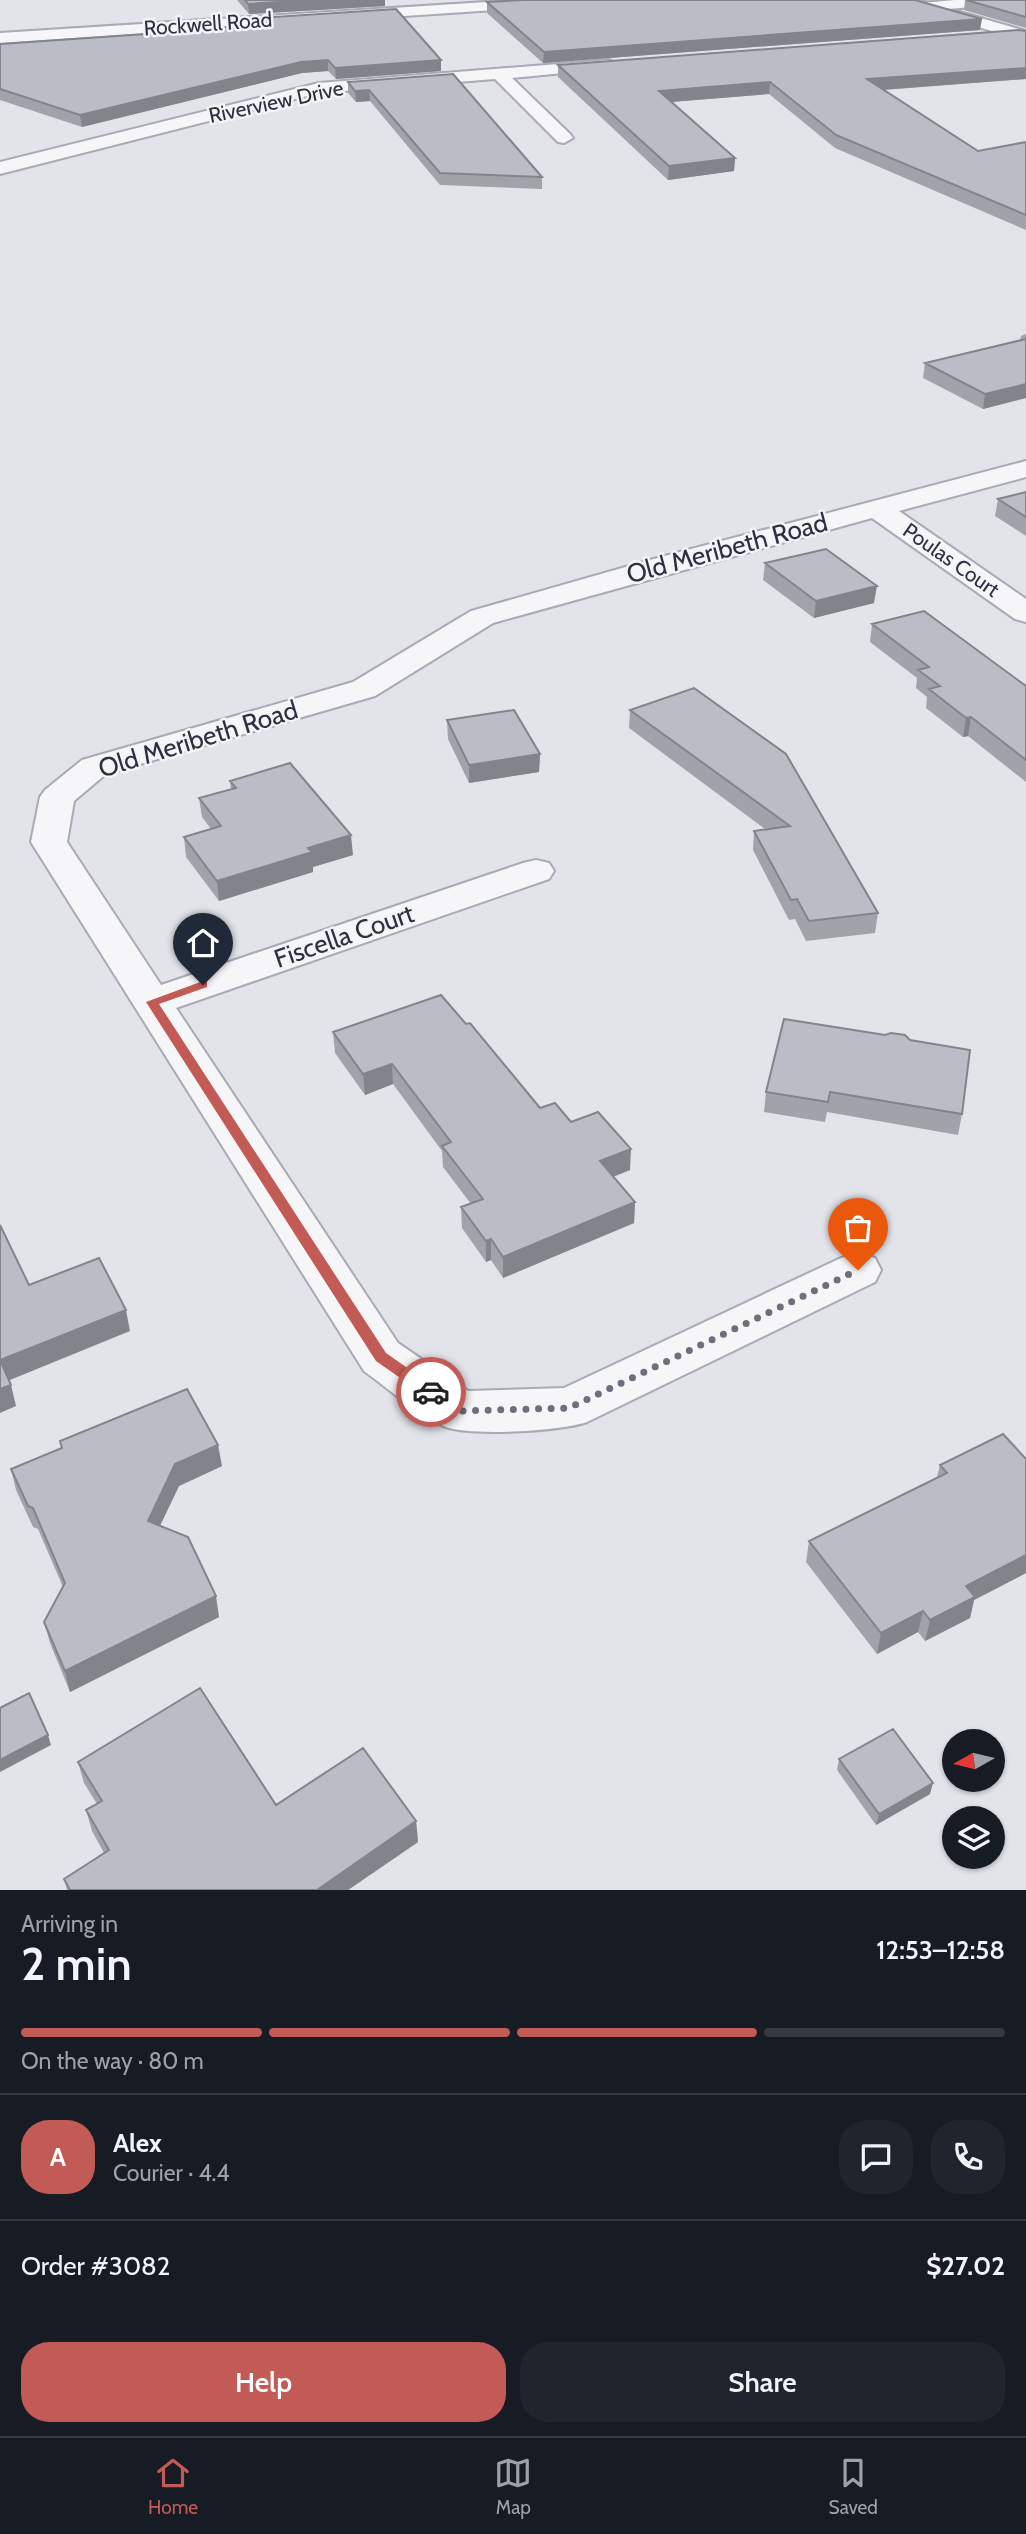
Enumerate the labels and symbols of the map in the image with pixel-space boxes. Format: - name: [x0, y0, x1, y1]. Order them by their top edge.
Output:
- street label: Rockwell Road: [143, 7, 273, 40]
- street label: Riverview Drive: [206, 75, 346, 128]
- street label: Old Meribeth Road: [623, 506, 831, 590]
- street label: Poulas Court: [898, 517, 1004, 602]
- street label: Old Meribeth Road: [94, 693, 302, 785]
- street label: Fiscella Court: [270, 897, 418, 975]
- pin: [173, 913, 233, 985]
- pin: [828, 1198, 888, 1270]
- courier: [396, 1357, 466, 1427]
- north arrow: [942, 1729, 1004, 1792]

